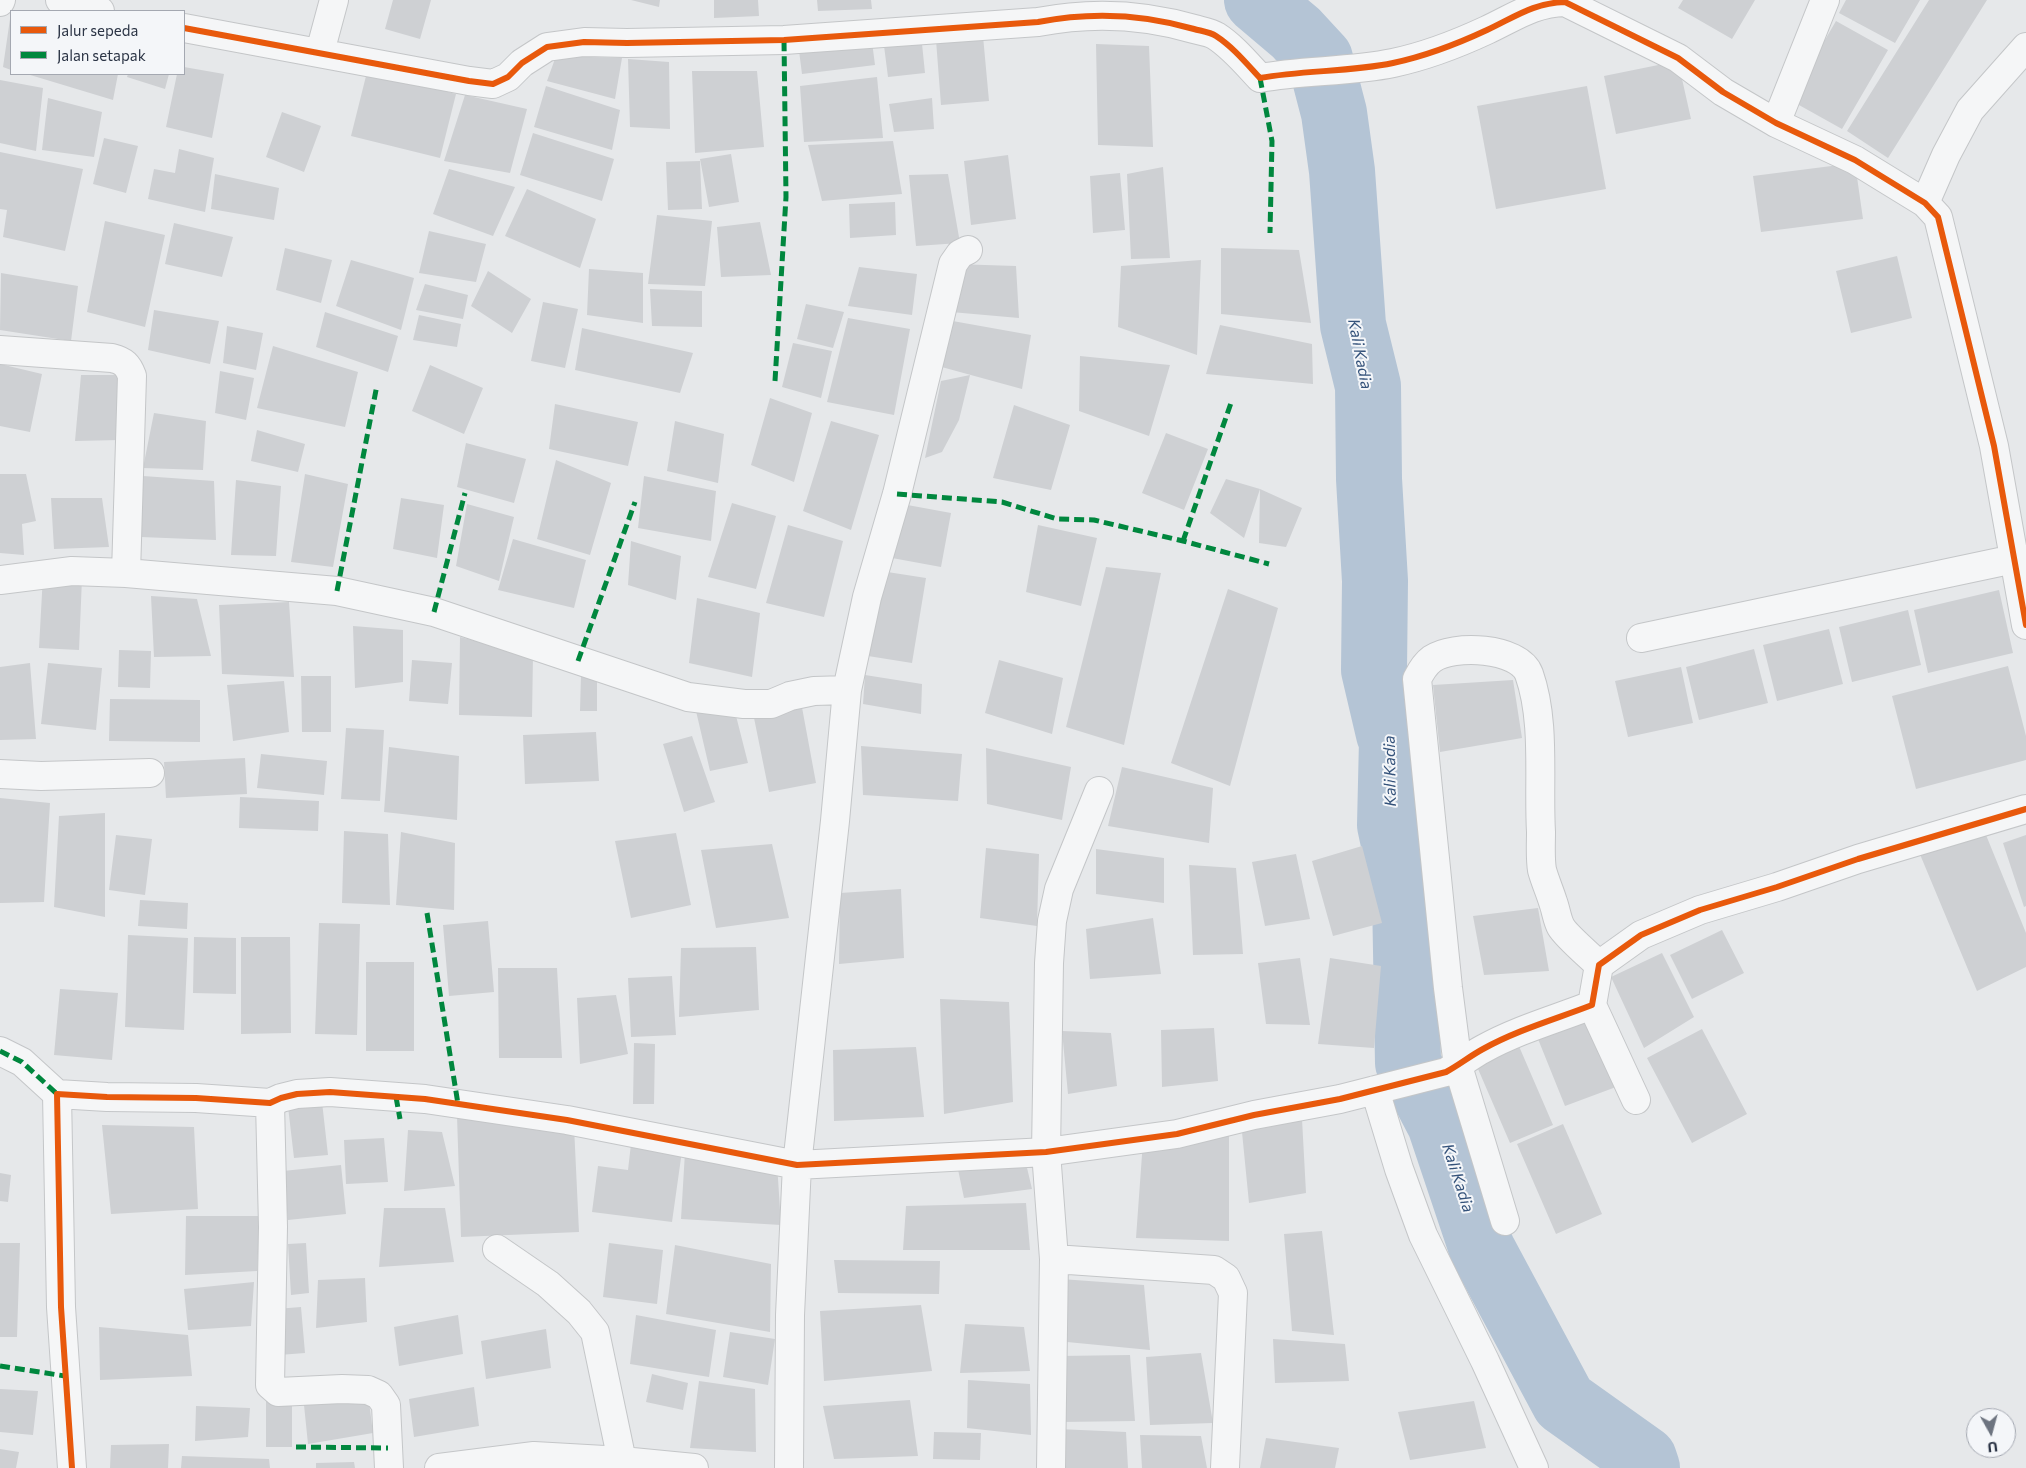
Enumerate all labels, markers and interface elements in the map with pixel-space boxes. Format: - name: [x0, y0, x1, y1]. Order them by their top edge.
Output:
- legend: [10, 10, 185, 75]
- text: Jalur sepeda: [57, 21, 138, 39]
- text: Jalan setapak: [57, 46, 146, 64]
- water label: Kali Kadia: [1344, 317, 1376, 391]
- water label: Kali Kadia: [1380, 735, 1400, 807]
- water label: Kali Kadia: [1438, 1141, 1478, 1215]
- north arrow: [1966, 1408, 2016, 1458]
- text: U: [1987, 1438, 1999, 1456]

